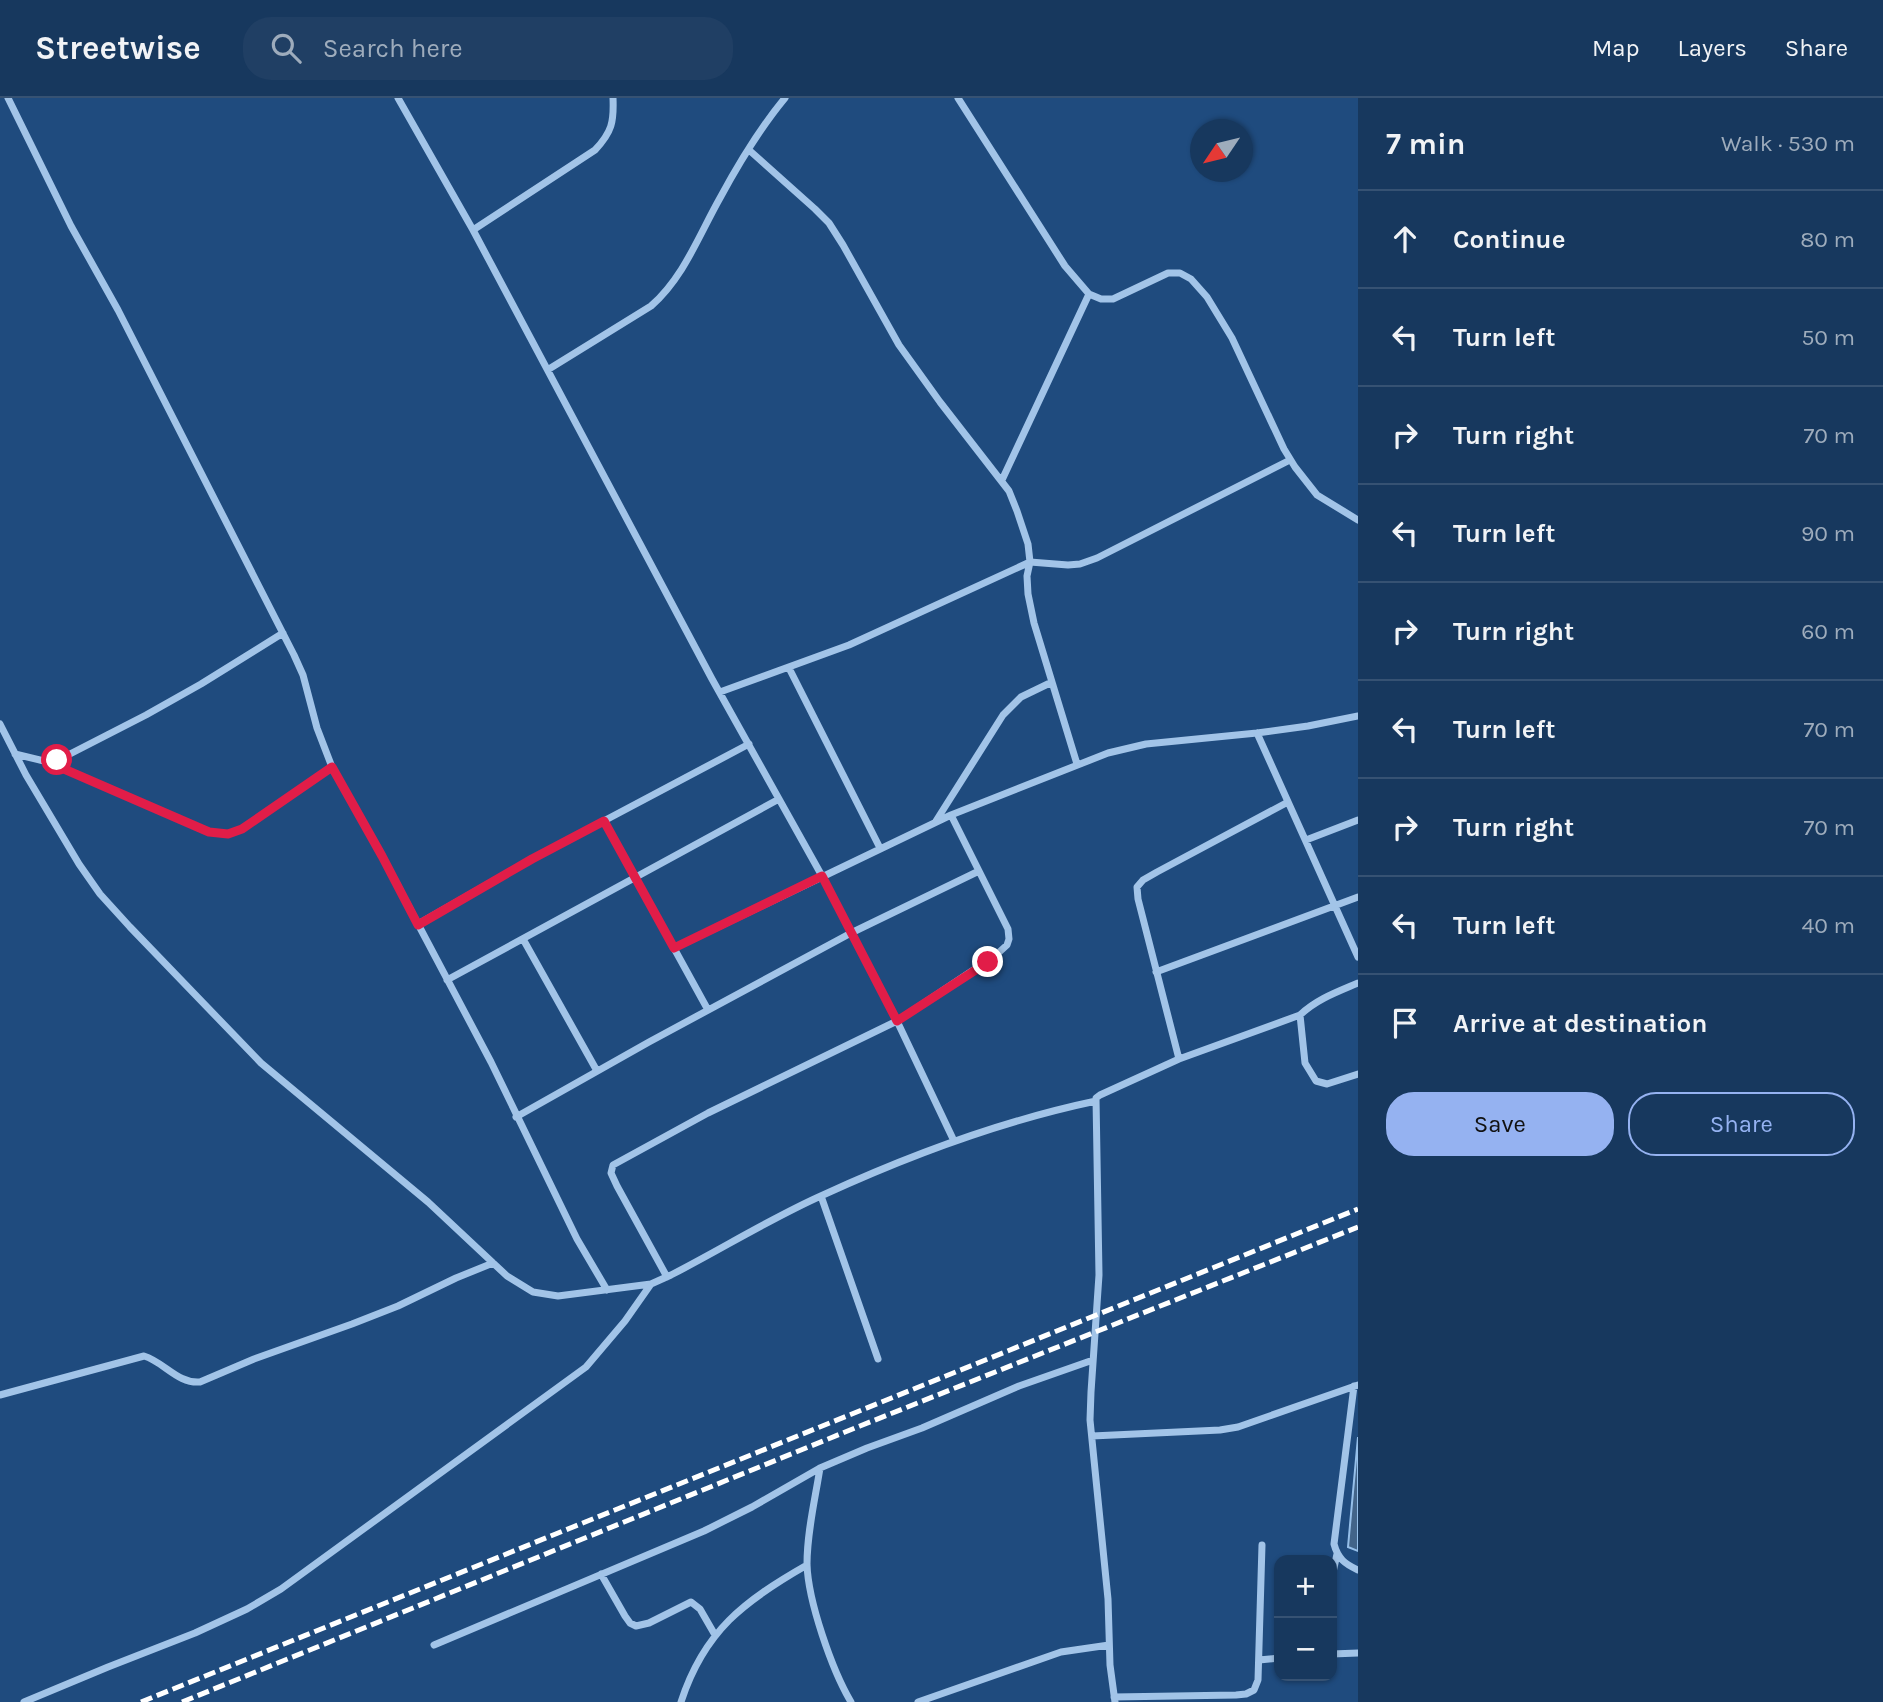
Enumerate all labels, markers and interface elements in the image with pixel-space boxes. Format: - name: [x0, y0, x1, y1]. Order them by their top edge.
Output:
- search box: [243, 17, 733, 80]
- text: Streetwise: [35, 29, 201, 67]
- icon: search: [267, 29, 305, 67]
- text: Search here: [323, 33, 463, 64]
- text: Map: [1592, 34, 1640, 62]
- text: Layers: [1678, 34, 1747, 62]
- text: Share: [1785, 34, 1848, 62]
- north arrow: [1190, 119, 1253, 182]
- text: 7 min: [1386, 126, 1466, 162]
- text: Walk · 530 m: [1721, 130, 1855, 157]
- icon: ahead: [1386, 220, 1424, 258]
- text: Continue: [1453, 224, 1565, 255]
- text: 80 m: [1800, 226, 1855, 253]
- icon: left: [1386, 318, 1424, 356]
- text: Turn left: [1453, 322, 1555, 353]
- text: 50 m: [1801, 324, 1855, 351]
- icon: right: [1386, 416, 1424, 454]
- text: Turn right: [1453, 420, 1574, 451]
- text: 70 m: [1804, 422, 1855, 449]
- icon: left: [1386, 514, 1424, 552]
- text: Turn left: [1453, 518, 1555, 549]
- text: 90 m: [1801, 520, 1855, 547]
- icon: right: [1386, 612, 1424, 650]
- text: Turn right: [1453, 616, 1574, 647]
- text: 60 m: [1801, 618, 1855, 645]
- icon: left: [1386, 710, 1424, 748]
- text: Turn left: [1453, 714, 1555, 745]
- text: 70 m: [1804, 716, 1855, 743]
- route start: [41, 744, 72, 775]
- icon: right: [1386, 808, 1424, 846]
- text: Turn right: [1453, 812, 1574, 843]
- text: 70 m: [1804, 814, 1855, 841]
- icon: left: [1386, 906, 1424, 944]
- text: Turn left: [1453, 910, 1555, 941]
- text: 40 m: [1802, 912, 1855, 939]
- route end: [972, 946, 1003, 977]
- icon: arrive: [1386, 1004, 1424, 1042]
- text: Arrive at destination: [1453, 1008, 1707, 1039]
- button: Save: [1386, 1092, 1614, 1156]
- button: Share: [1628, 1092, 1855, 1156]
- map controls: [1274, 1555, 1337, 1681]
- button: +: [1274, 1555, 1337, 1618]
- button: −: [1274, 1618, 1337, 1681]

